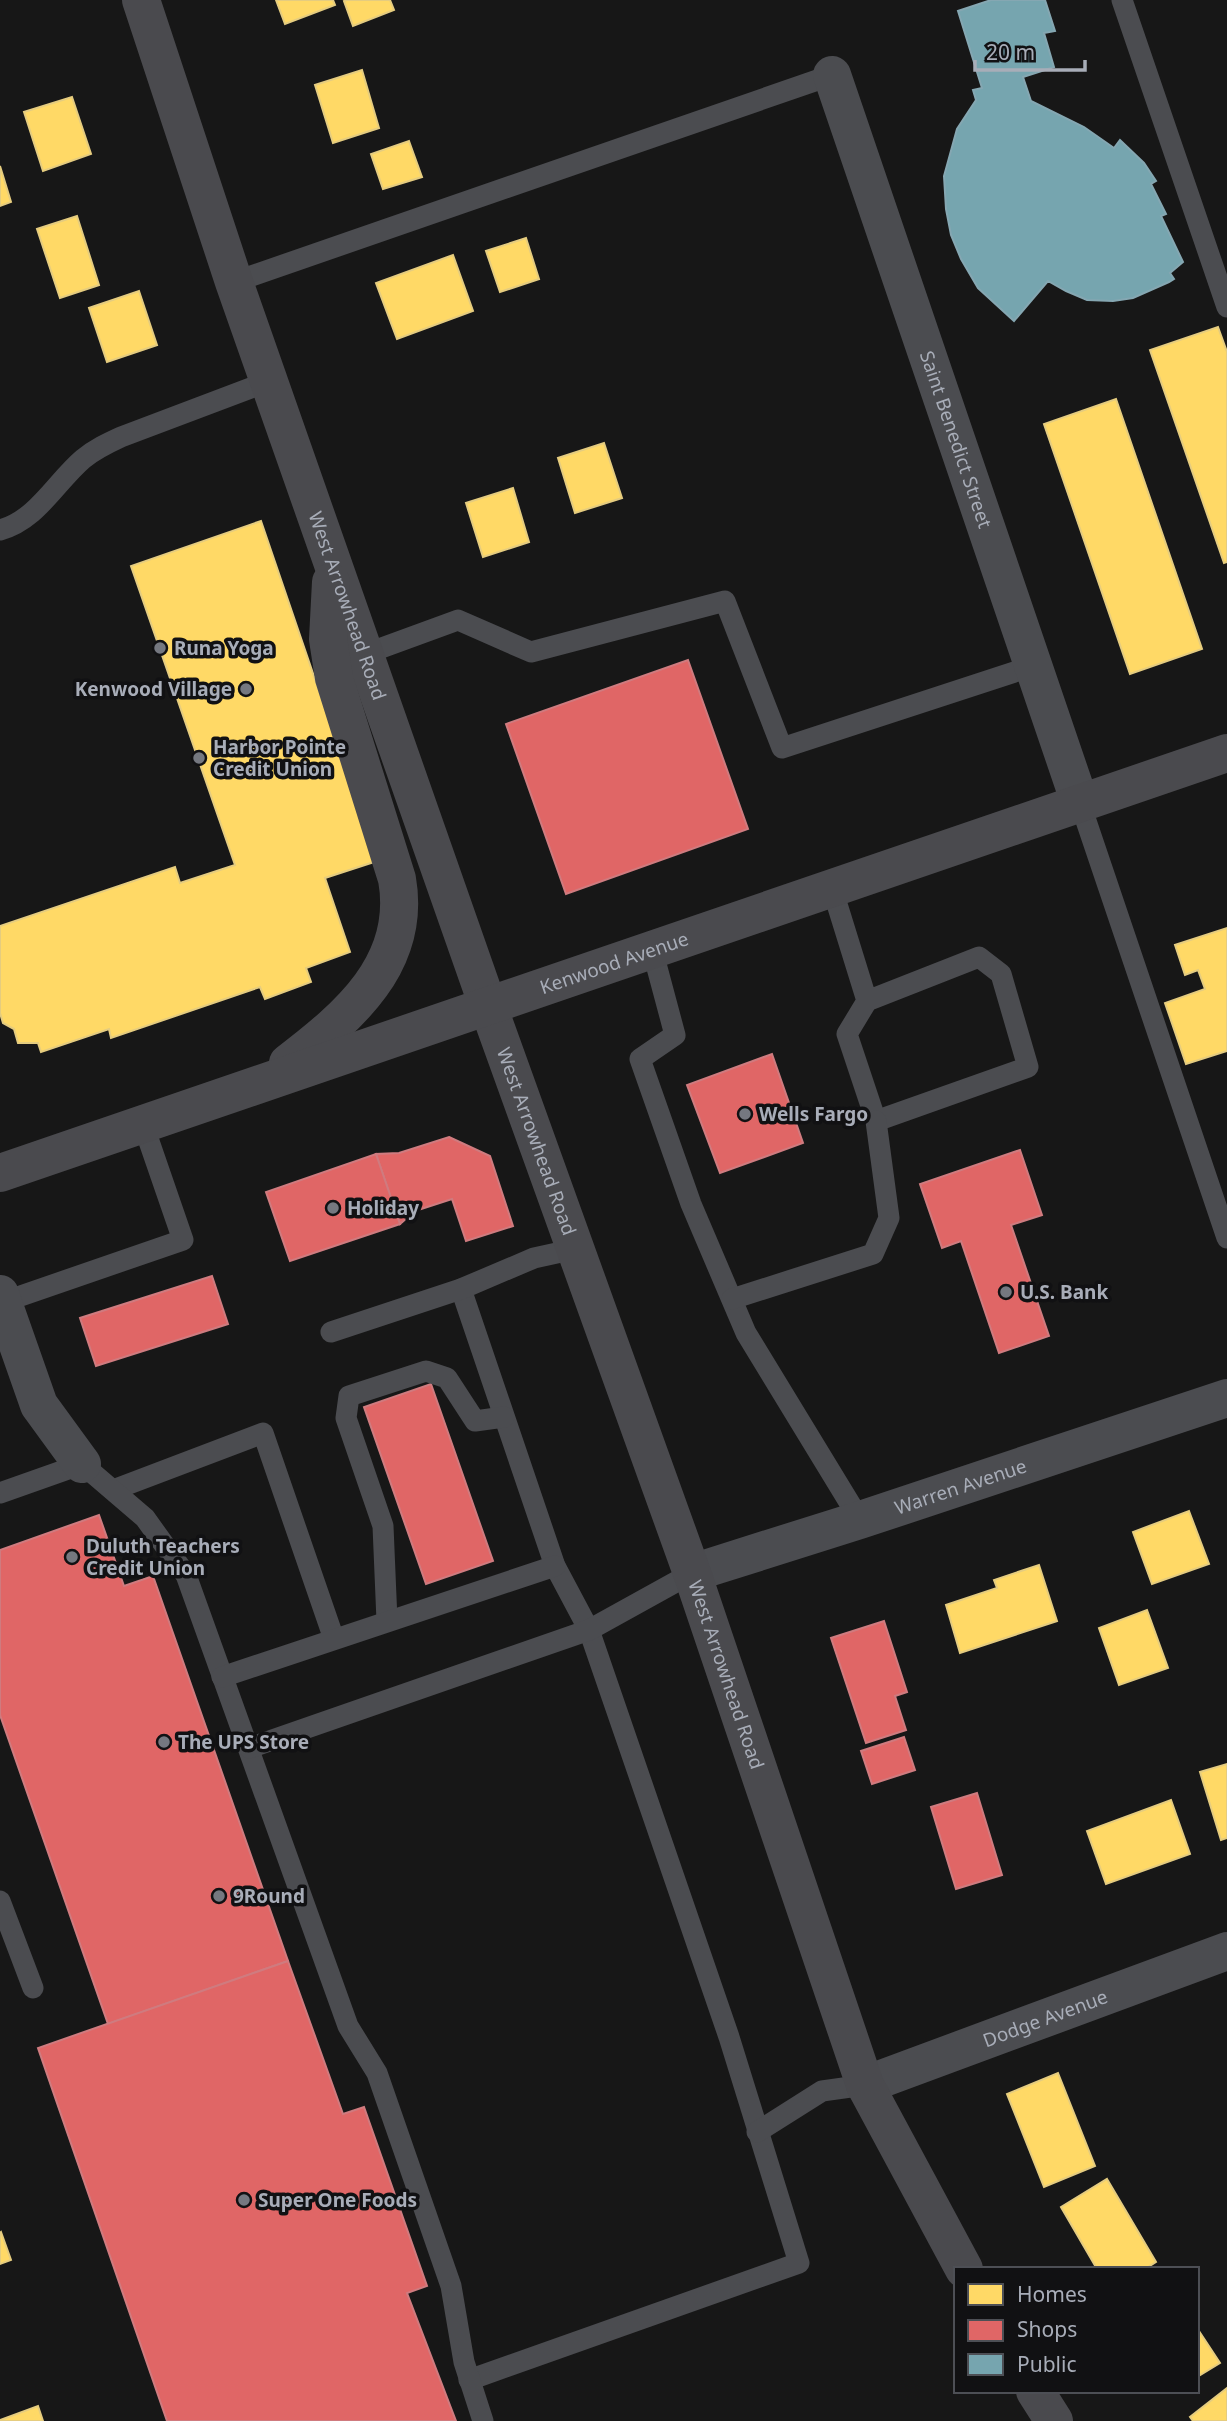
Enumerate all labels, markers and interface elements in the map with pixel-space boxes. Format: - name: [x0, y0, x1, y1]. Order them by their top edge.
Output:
- scale bar: [975, 28, 1085, 72]
- text: 20 m: [986, 38, 1035, 66]
- street label: Saint Benedict Street: [914, 347, 998, 532]
- street label: West Arrowhead Road: [303, 508, 393, 703]
- place label: Runa Yoga: [174, 635, 274, 661]
- marker: Runa Yoga: [152, 640, 168, 656]
- place label: Kenwood Village: [75, 676, 232, 702]
- marker: Kenwood Village: [238, 681, 254, 697]
- place label: Harbor Pointe Credit Union: [213, 734, 346, 782]
- marker: Harbor Pointe Credit Union: [191, 750, 207, 766]
- street label: Kenwood Avenue: [536, 925, 692, 1000]
- street label: West Arrowhead Road: [491, 1044, 582, 1239]
- place label: Wells Fargo: [759, 1101, 868, 1127]
- marker: Wells Fargo: [737, 1106, 753, 1122]
- place label: Holiday: [347, 1195, 419, 1221]
- marker: Holiday: [325, 1200, 341, 1216]
- place label: U.S. Bank: [1020, 1279, 1108, 1305]
- marker: U.S. Bank: [998, 1284, 1014, 1300]
- street label: Warren Avenue: [891, 1453, 1030, 1521]
- place label: Duluth Teachers Credit Union: [86, 1533, 240, 1581]
- marker: Duluth Teachers Credit Union: [64, 1549, 80, 1565]
- street label: West Arrowhead Road: [682, 1577, 770, 1773]
- place label: The UPS Store: [178, 1729, 309, 1755]
- marker: The UPS Store: [156, 1734, 172, 1750]
- place label: 9Round: [233, 1883, 305, 1909]
- marker: 9Round: [211, 1888, 227, 1904]
- street label: Dodge Avenue: [979, 1983, 1111, 2053]
- place label: Super One Foods: [258, 2187, 417, 2213]
- marker: Super One Foods: [236, 2192, 252, 2208]
- legend: [954, 2267, 1199, 2393]
- text: Homes: [1017, 2280, 1087, 2308]
- text: Shops: [1017, 2315, 1077, 2343]
- text: Public: [1017, 2350, 1077, 2378]

